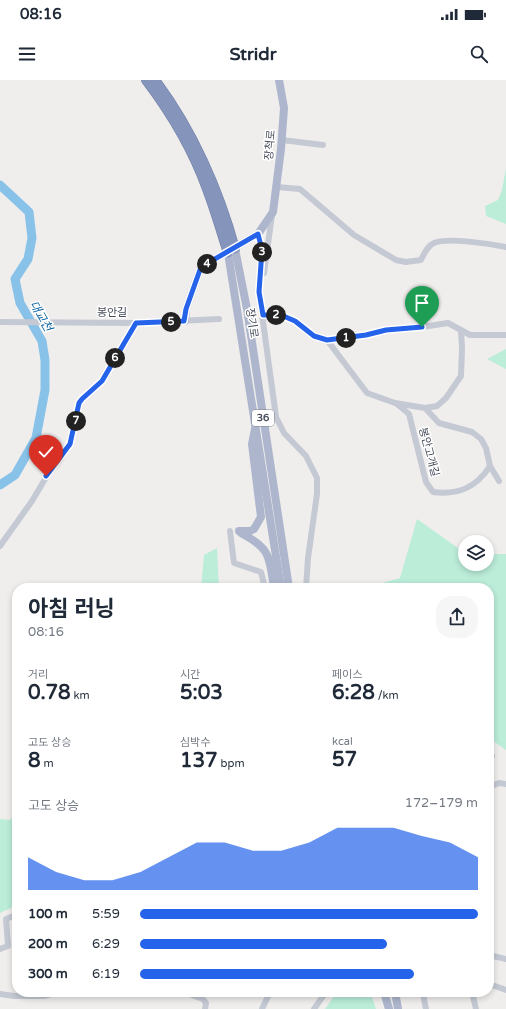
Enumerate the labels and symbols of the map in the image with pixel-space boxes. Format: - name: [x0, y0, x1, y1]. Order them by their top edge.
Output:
- street label: 장척로: [262, 129, 278, 161]
- pin: 3: [252, 242, 272, 262]
- pin: 4: [197, 254, 217, 274]
- pin: [405, 286, 439, 327]
- water label: 대교천: [27, 298, 56, 336]
- pin: 2: [266, 305, 286, 325]
- street label: 봉안길: [97, 306, 127, 319]
- street label: 장기로: [243, 307, 261, 339]
- pin: 5: [161, 312, 181, 332]
- pin: 1: [336, 328, 356, 348]
- pin: 6: [105, 348, 125, 368]
- road number: 36: [252, 410, 274, 426]
- pin: 7: [66, 411, 86, 431]
- street label: 봉안고개길: [416, 426, 442, 478]
- pin: [29, 435, 63, 476]

